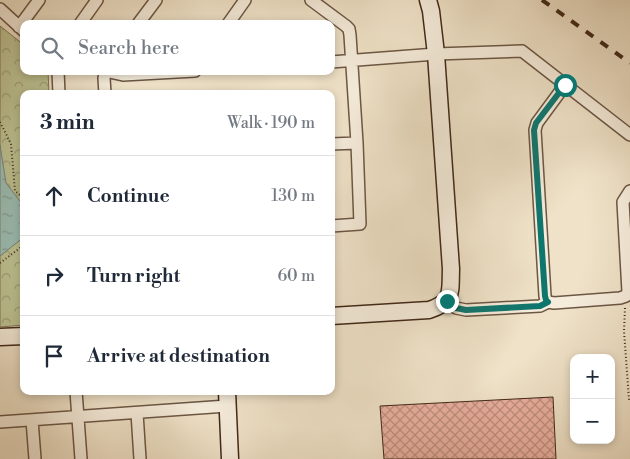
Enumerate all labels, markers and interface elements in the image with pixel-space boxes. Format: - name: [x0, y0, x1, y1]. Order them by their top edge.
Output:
- search box: [20, 20, 335, 75]
- icon: search: [38, 34, 66, 62]
- text: Search here: [78, 36, 179, 60]
- route start: [554, 74, 577, 97]
- text: 3 min: [40, 110, 95, 136]
- text: Walk · 190 m: [227, 113, 315, 133]
- icon: ahead: [40, 182, 68, 210]
- text: Continue: [87, 184, 170, 208]
- text: 130 m: [271, 186, 315, 206]
- icon: right: [40, 262, 68, 290]
- text: Turn right: [87, 264, 180, 288]
- text: 60 m: [277, 266, 315, 286]
- route end: [436, 290, 459, 313]
- icon: arrive: [40, 342, 68, 370]
- text: Arrive at destination: [87, 344, 270, 368]
- map controls: [570, 354, 615, 444]
- button: +: [570, 354, 615, 399]
- button: −: [570, 399, 615, 444]

